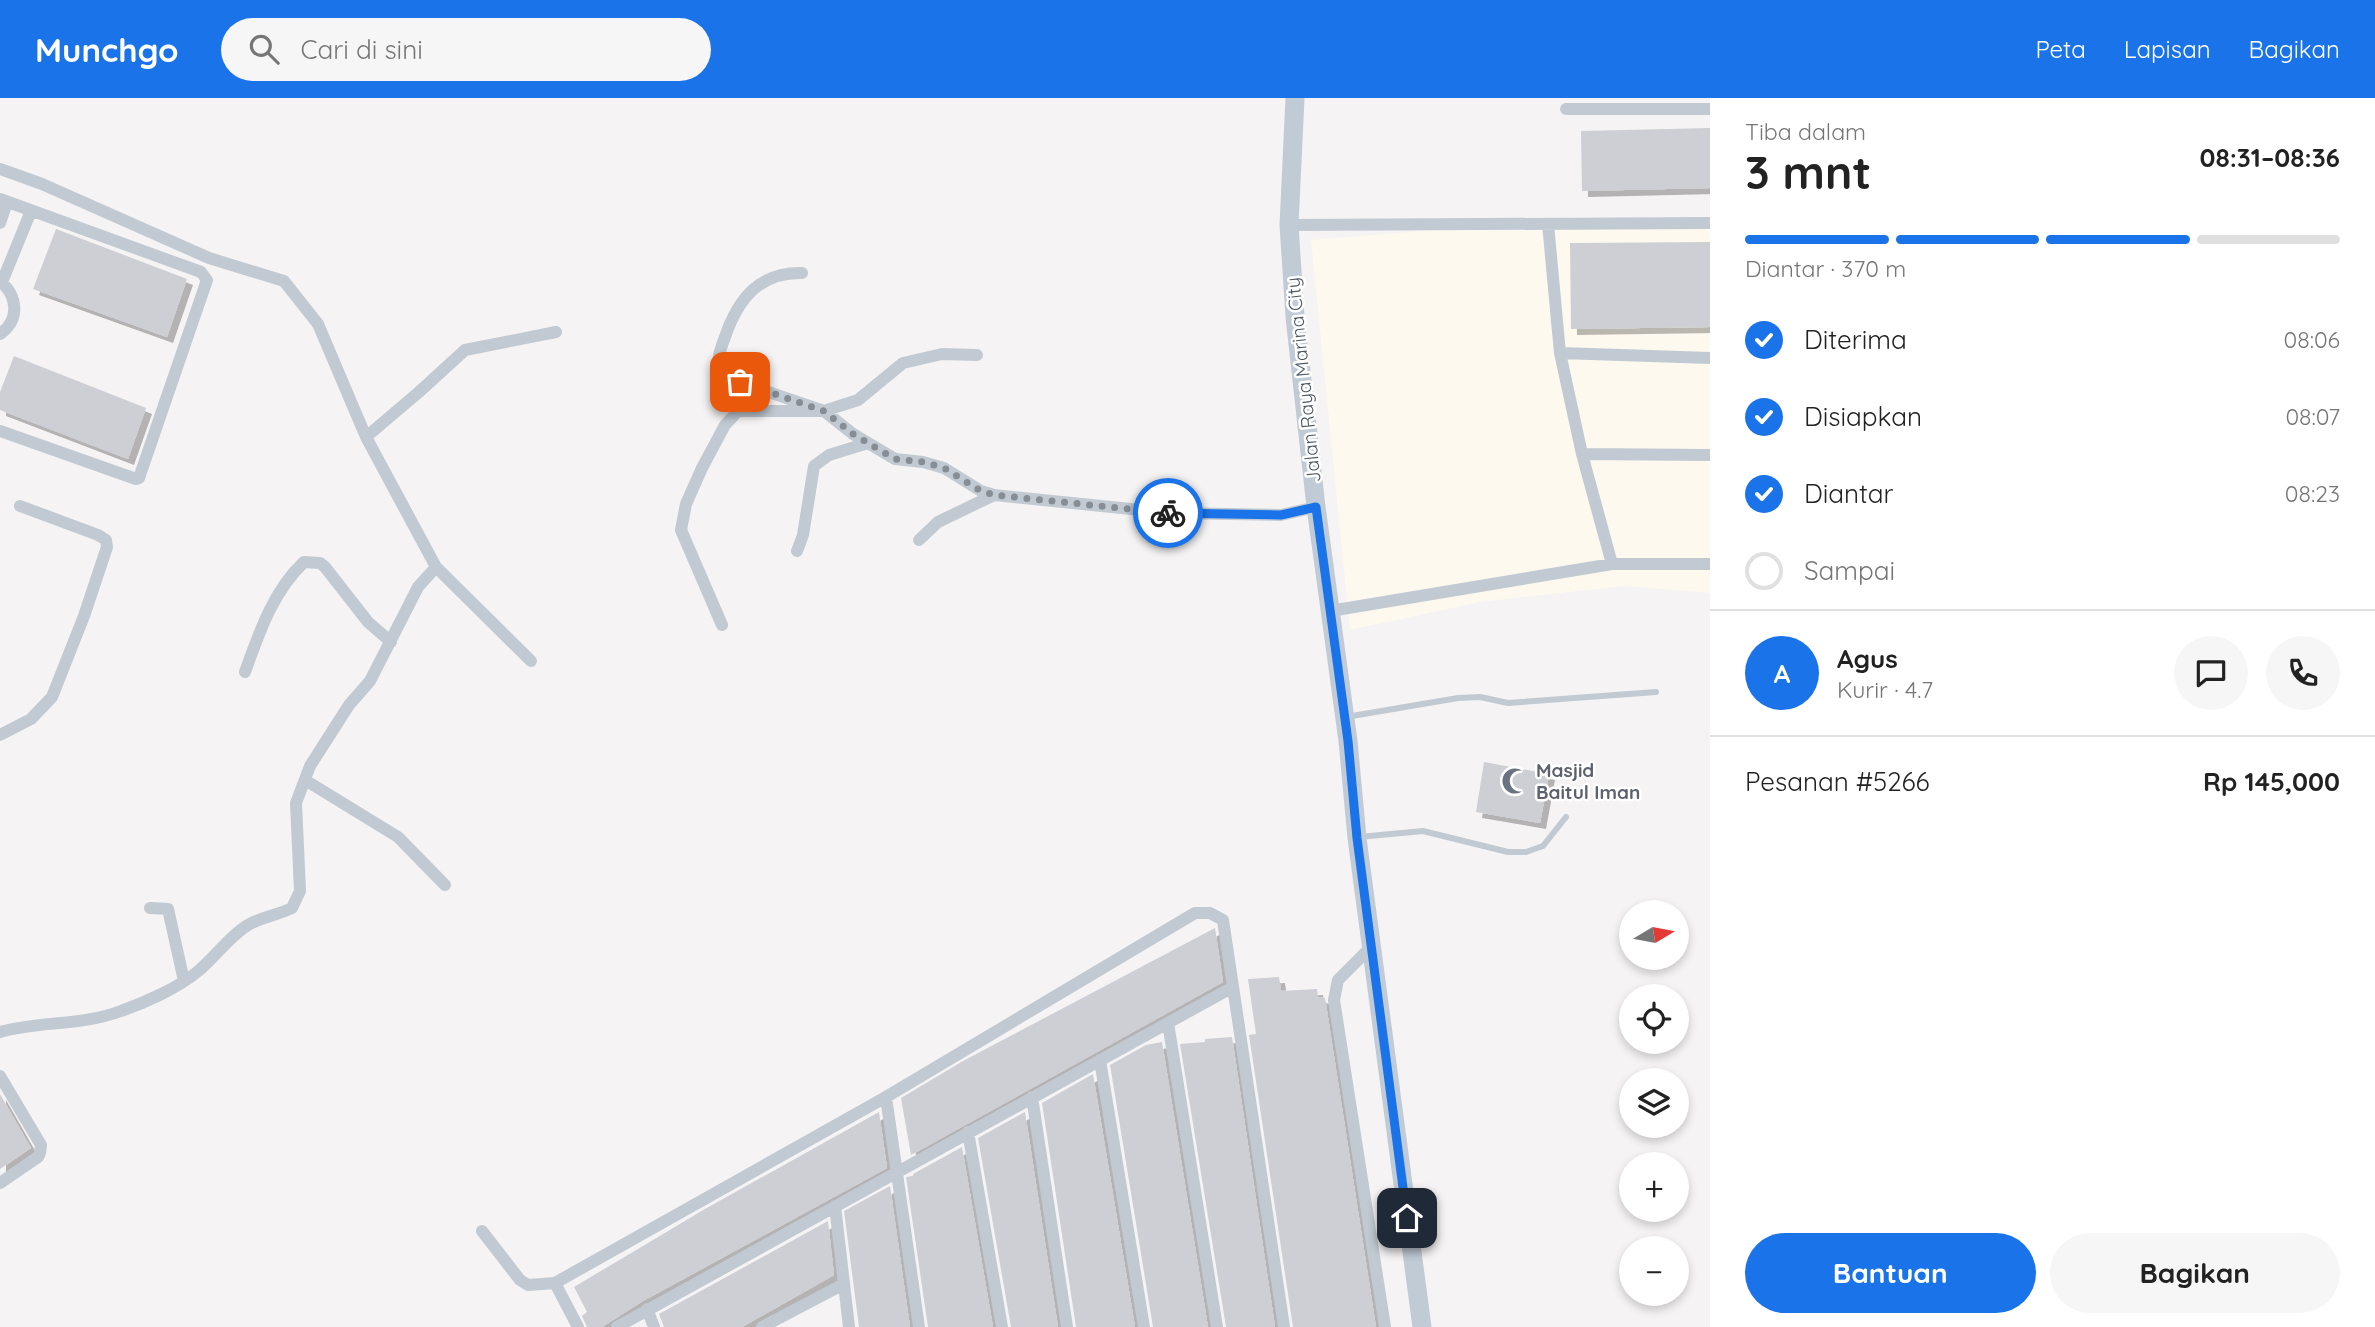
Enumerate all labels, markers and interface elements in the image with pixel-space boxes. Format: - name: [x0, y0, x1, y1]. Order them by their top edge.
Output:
- search box: [221, 18, 711, 81]
- text: Munchgo: [35, 29, 179, 70]
- icon: search: [245, 30, 283, 68]
- text: Cari di sini: [301, 33, 423, 66]
- text: Peta: [2035, 34, 2086, 64]
- text: Lapisan: [2124, 34, 2211, 64]
- text: Bagikan: [2249, 34, 2340, 64]
- text: Tiba dalam: [1745, 117, 1866, 146]
- text: 08:31–08:36: [2200, 141, 2340, 174]
- text: 3 mnt: [1745, 143, 1871, 201]
- text: Diantar · 370 m: [1745, 254, 1906, 283]
- street label: Jalan Raya Marina City: [1280, 276, 1326, 484]
- icon: check: [1745, 321, 1783, 359]
- text: Diterima: [1804, 323, 1907, 356]
- text: 08:06: [2284, 325, 2340, 354]
- pin: [710, 352, 770, 412]
- icon: bag: [721, 363, 759, 401]
- icon: check: [1745, 398, 1783, 436]
- text: Disiapkan: [1804, 400, 1922, 433]
- text: 08:07: [2285, 402, 2340, 431]
- icon: check: [1745, 475, 1783, 513]
- text: Diantar: [1804, 477, 1894, 510]
- courier: [1133, 478, 1203, 548]
- text: 08:23: [2285, 479, 2340, 508]
- icon: bike: [1149, 494, 1187, 532]
- text: Sampai: [1804, 554, 1895, 587]
- button: chat: [2174, 636, 2248, 710]
- button: phone: [2266, 636, 2340, 710]
- text: Agus: [1837, 642, 1898, 675]
- text: A: [1774, 657, 1790, 690]
- text: Kurir · 4.7: [1837, 675, 1933, 704]
- place label: Masjid Baitul Iman: [1536, 758, 1640, 804]
- text: Pesanan #5266: [1745, 765, 1930, 798]
- text: Rp 145,000: [2203, 765, 2340, 798]
- mosque icon: Masjid Baitul Iman: [1500, 766, 1530, 796]
- north arrow: [1619, 900, 1689, 970]
- map controls: [1619, 900, 1689, 1306]
- button: locate: [1619, 984, 1689, 1054]
- button: layers: [1619, 1068, 1689, 1138]
- button: +: [1619, 1152, 1689, 1222]
- pin: [1377, 1188, 1437, 1248]
- icon: home: [1388, 1199, 1426, 1237]
- button: Bantuan: [1745, 1233, 2036, 1313]
- button: Bagikan: [2050, 1233, 2340, 1313]
- button: −: [1619, 1236, 1689, 1306]

